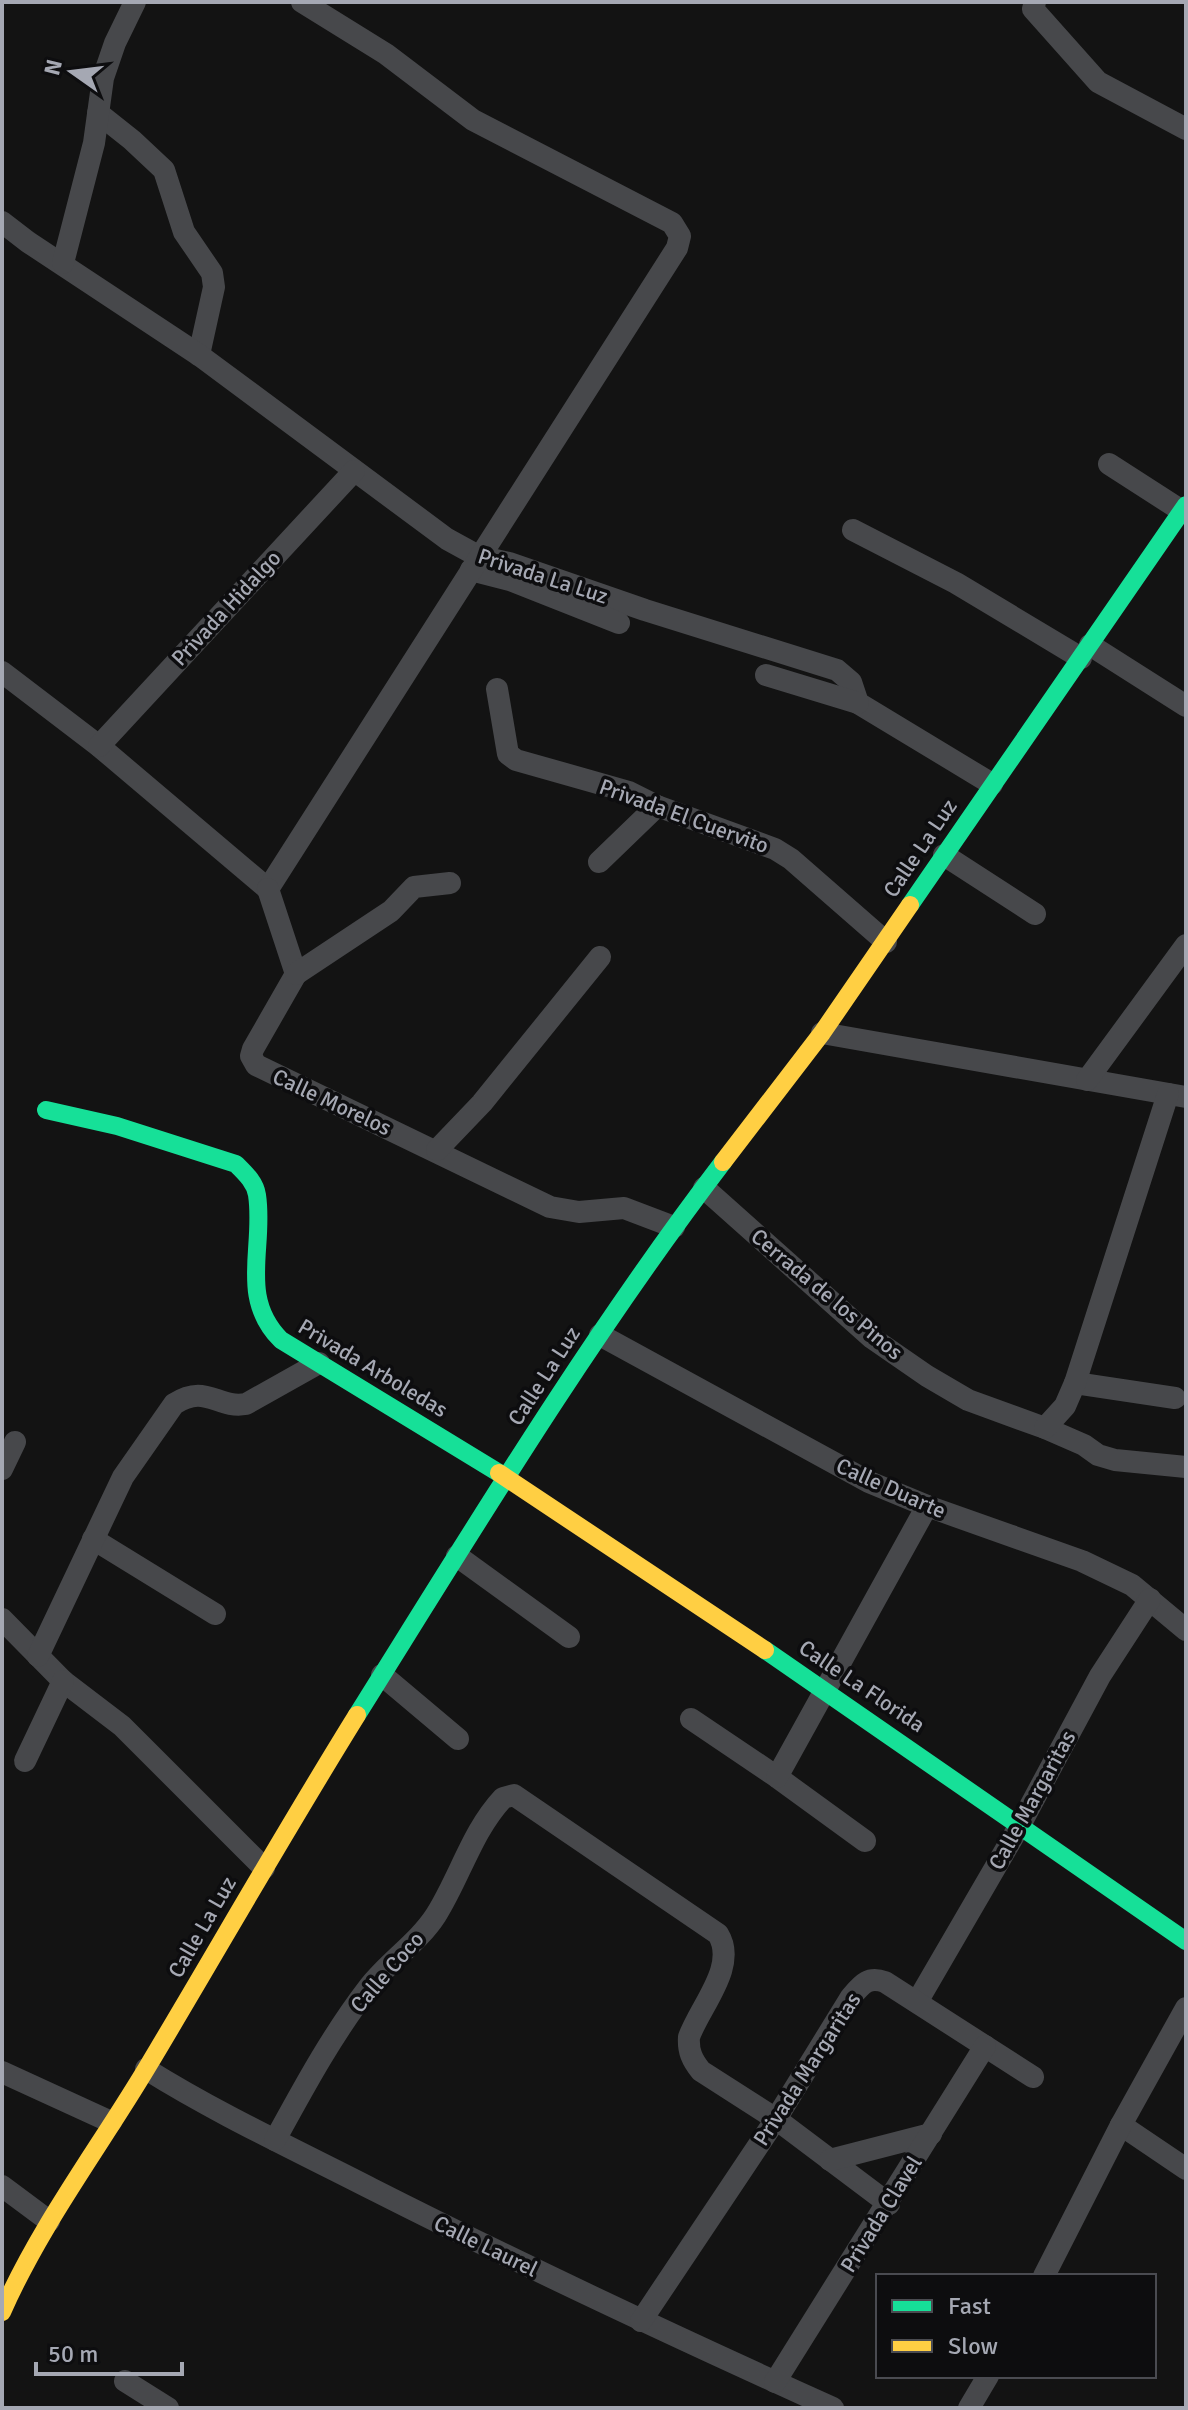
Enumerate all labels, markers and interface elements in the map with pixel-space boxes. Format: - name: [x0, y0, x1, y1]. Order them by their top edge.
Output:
- north arrow: [32, 32, 112, 112]
- text: N: [38, 57, 68, 78]
- street label: Privada La Luz: [475, 542, 612, 610]
- street label: Privada Hidalgo: [166, 545, 286, 671]
- street label: Privada El Cuervito: [596, 773, 772, 859]
- street label: Calle La Luz: [877, 794, 963, 902]
- street label: Calle Morelos: [268, 1063, 396, 1141]
- street label: Cerrada de los Pinos: [746, 1223, 908, 1365]
- street label: Privada Arboledas: [293, 1313, 453, 1423]
- street label: Calle La Luz: [502, 1321, 586, 1431]
- street label: Calle Duarte: [832, 1452, 950, 1524]
- street label: Calle La Florida: [794, 1634, 930, 1738]
- street label: Calle Margaritas: [983, 1726, 1081, 1874]
- street label: Calle La Luz: [162, 1871, 242, 1983]
- street label: Calle Coco: [344, 1926, 430, 2018]
- street label: Privada Margaritas: [747, 1987, 867, 2151]
- street label: Privada Clavel: [834, 2151, 928, 2277]
- street label: Calle Laurel: [430, 2209, 542, 2283]
- legend: [876, 2274, 1156, 2378]
- text: Fast: [948, 2291, 991, 2321]
- scale bar: [36, 2326, 182, 2376]
- text: Slow: [948, 2331, 998, 2361]
- text: 50 m: [48, 2339, 98, 2369]

